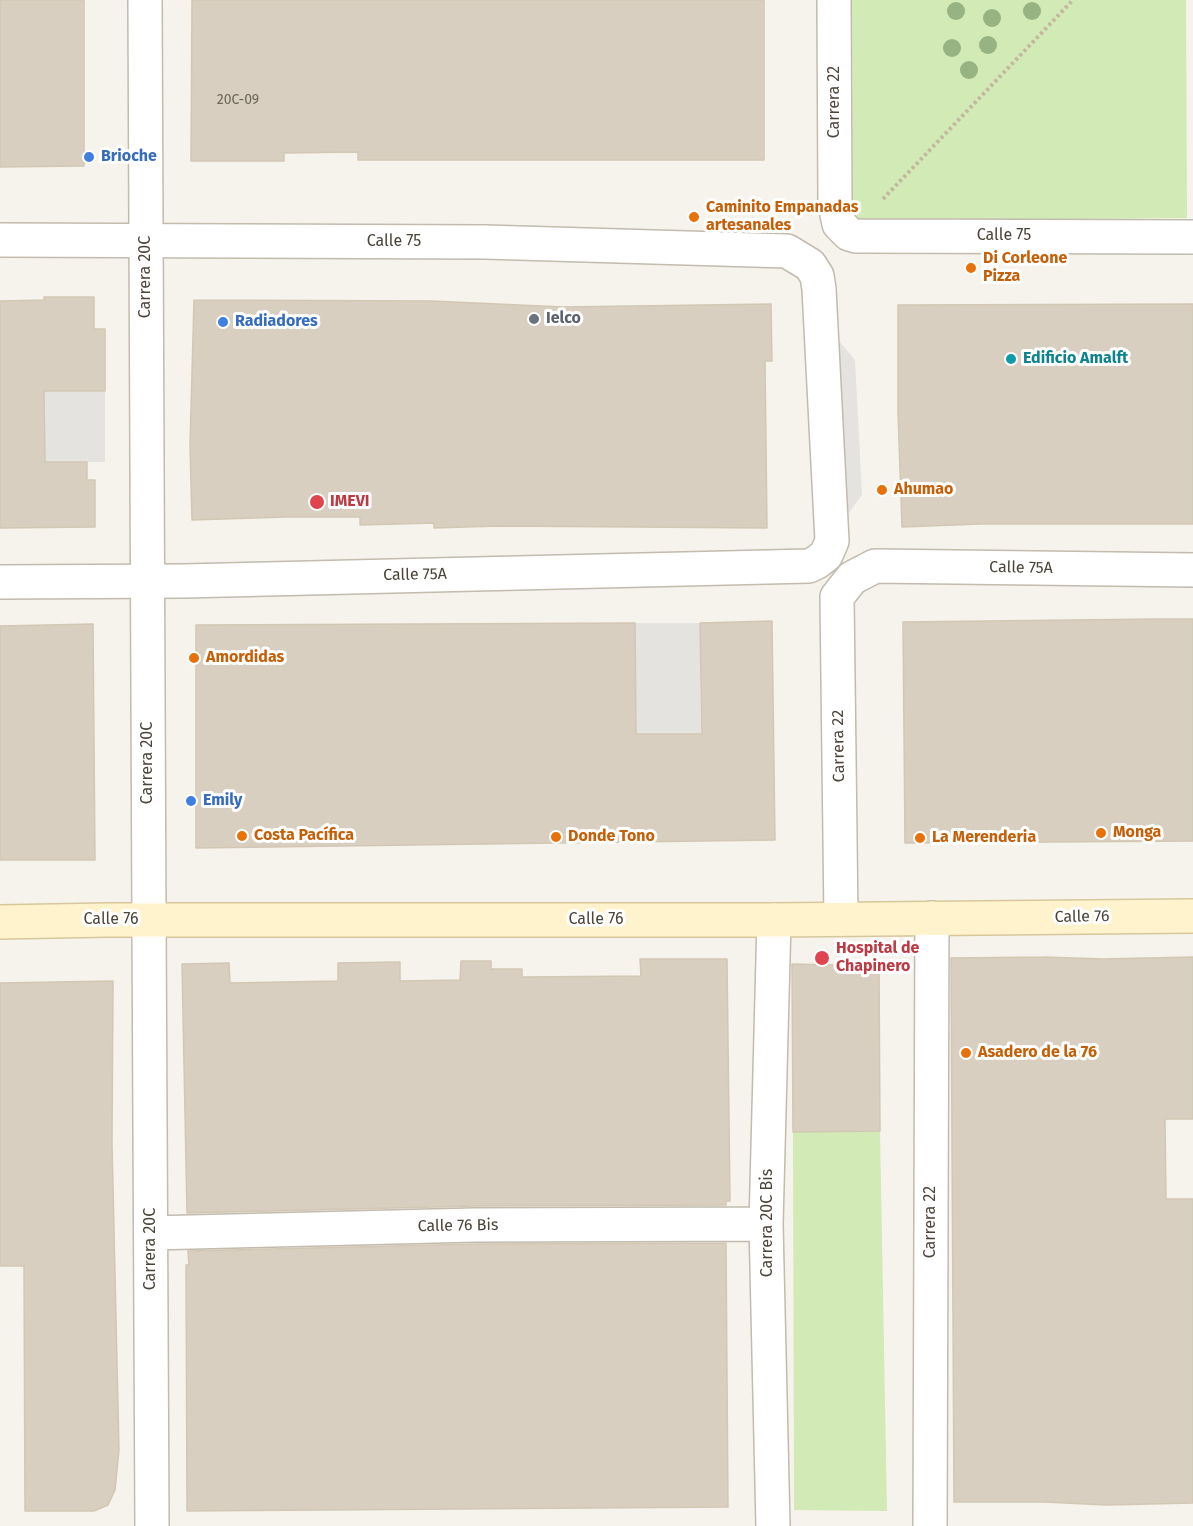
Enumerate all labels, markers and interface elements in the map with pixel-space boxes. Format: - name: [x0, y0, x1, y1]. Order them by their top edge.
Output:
- street label: Carrera 22: [825, 66, 845, 138]
- house number: 20C-09: [217, 92, 259, 108]
- place label: Brioche: [101, 147, 157, 167]
- marker: Brioche: [82, 150, 96, 164]
- place label: Caminito Empanadas artesanales: [706, 198, 858, 236]
- marker: Caminito Empanadas artesanales: [687, 210, 701, 224]
- street label: Calle 75: [977, 226, 1031, 246]
- street label: Calle 75: [367, 232, 421, 252]
- street label: Carrera 20C: [136, 236, 156, 318]
- place label: Di Corleone Pizza: [983, 249, 1067, 287]
- marker: Di Corleone Pizza: [964, 261, 978, 275]
- place label: Ielco: [546, 309, 581, 329]
- place label: Radiadores: [235, 312, 318, 332]
- marker: Ielco: [527, 312, 541, 326]
- marker: Radiadores: [216, 315, 230, 329]
- place label: Edificio Amalft: [1023, 349, 1128, 369]
- marker: Edificio Amalft: [1004, 352, 1018, 366]
- place label: Ahumao: [894, 480, 953, 500]
- marker: Ahumao: [875, 483, 889, 497]
- place label: IMEVI: [330, 492, 369, 512]
- marker: IMEVI: [308, 493, 326, 511]
- street label: Calle 75A: [989, 558, 1053, 578]
- street label: Calle 75A: [383, 565, 447, 585]
- place label: Amordidas: [206, 648, 284, 668]
- marker: Amordidas: [187, 651, 201, 665]
- street label: Carrera 22: [829, 710, 849, 782]
- street label: Carrera 20C: [138, 722, 158, 804]
- place label: Emily: [203, 791, 242, 811]
- marker: Emily: [184, 794, 198, 808]
- place label: Monga: [1113, 823, 1161, 843]
- place label: Costa Pacífica: [254, 826, 354, 846]
- marker: Monga: [1094, 826, 1108, 840]
- place label: Donde Tono: [568, 827, 655, 847]
- place label: La Merenderia: [932, 828, 1036, 848]
- marker: Costa Pacífica: [235, 829, 249, 843]
- marker: Donde Tono: [549, 830, 563, 844]
- marker: La Merenderia: [913, 831, 927, 845]
- street label: Calle 76: [1054, 907, 1110, 927]
- street label: Calle 76: [84, 910, 138, 930]
- street label: Calle 76: [569, 910, 623, 930]
- place label: Hospital de Chapinero: [836, 939, 919, 977]
- marker: Hospital de Chapinero: [813, 949, 831, 967]
- place label: Asadero de la 76: [978, 1043, 1097, 1063]
- marker: Asadero de la 76: [959, 1046, 973, 1060]
- street label: Carrera 20C Bis: [758, 1169, 778, 1277]
- street label: Carrera 22: [921, 1186, 941, 1258]
- street label: Carrera 20C: [141, 1208, 161, 1290]
- street label: Calle 76 Bis: [417, 1216, 499, 1236]

